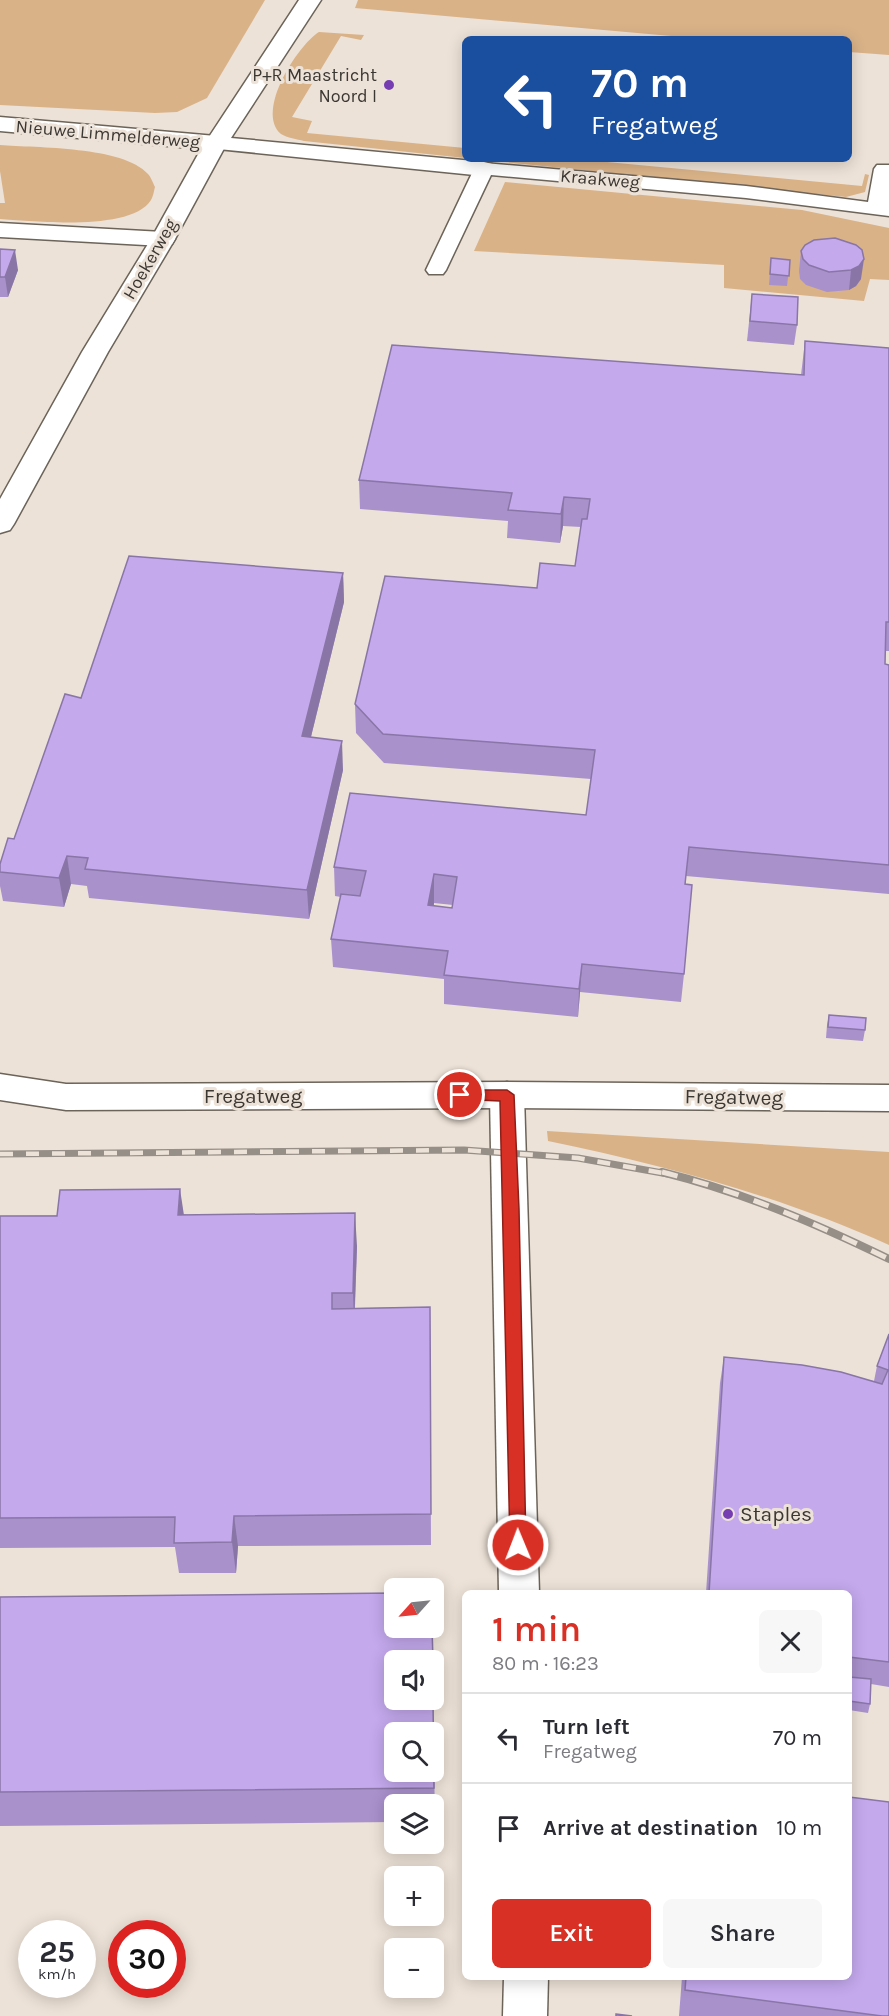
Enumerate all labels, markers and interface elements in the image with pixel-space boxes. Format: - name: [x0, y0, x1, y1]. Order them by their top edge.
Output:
- text: 70 m: [591, 58, 689, 108]
- icon: left: [492, 60, 570, 138]
- place label: P+R Maastricht Noord I: [252, 64, 377, 107]
- marker: P+R Maastricht Noord I: [382, 78, 396, 92]
- text: Fregatweg: [591, 109, 718, 141]
- street label: Nieuwe Limmelderweg: [15, 115, 201, 153]
- street label: Kraakweg: [559, 165, 641, 193]
- street label: Hoekerweg: [118, 215, 182, 303]
- pin: [434, 1069, 485, 1120]
- icon: arrive: [443, 1078, 476, 1111]
- street label: Fregatweg: [204, 1084, 302, 1108]
- street label: Fregatweg: [685, 1084, 784, 1110]
- place label: Staples: [740, 1502, 812, 1526]
- marker: Staples: [721, 1507, 735, 1521]
- position arrow: [486, 1513, 550, 1577]
- north arrow: [384, 1578, 444, 1638]
- map controls: [384, 1578, 444, 1998]
- text: 1 min: [492, 1608, 581, 1650]
- button: close: [759, 1610, 822, 1673]
- button: sound: [384, 1650, 444, 1710]
- text: 80 m · 16:23: [492, 1652, 599, 1675]
- text: Turn left: [543, 1714, 630, 1740]
- button: search: [384, 1722, 444, 1782]
- icon: left: [492, 1722, 525, 1755]
- text: 70 m: [773, 1725, 822, 1751]
- text: Fregatweg: [543, 1740, 637, 1763]
- button: layers: [384, 1794, 444, 1854]
- icon: arrive: [492, 1812, 525, 1845]
- text: Arrive at destination: [543, 1815, 758, 1841]
- text: 10 m: [776, 1815, 822, 1841]
- button: +: [384, 1866, 444, 1926]
- button: Exit: [492, 1899, 651, 1968]
- button: Share: [663, 1899, 822, 1968]
- speed limit sign: 30: [108, 1920, 186, 1998]
- text: 25: [39, 1934, 75, 1970]
- button: −: [384, 1938, 444, 1998]
- text: km/h: [38, 1965, 76, 1983]

